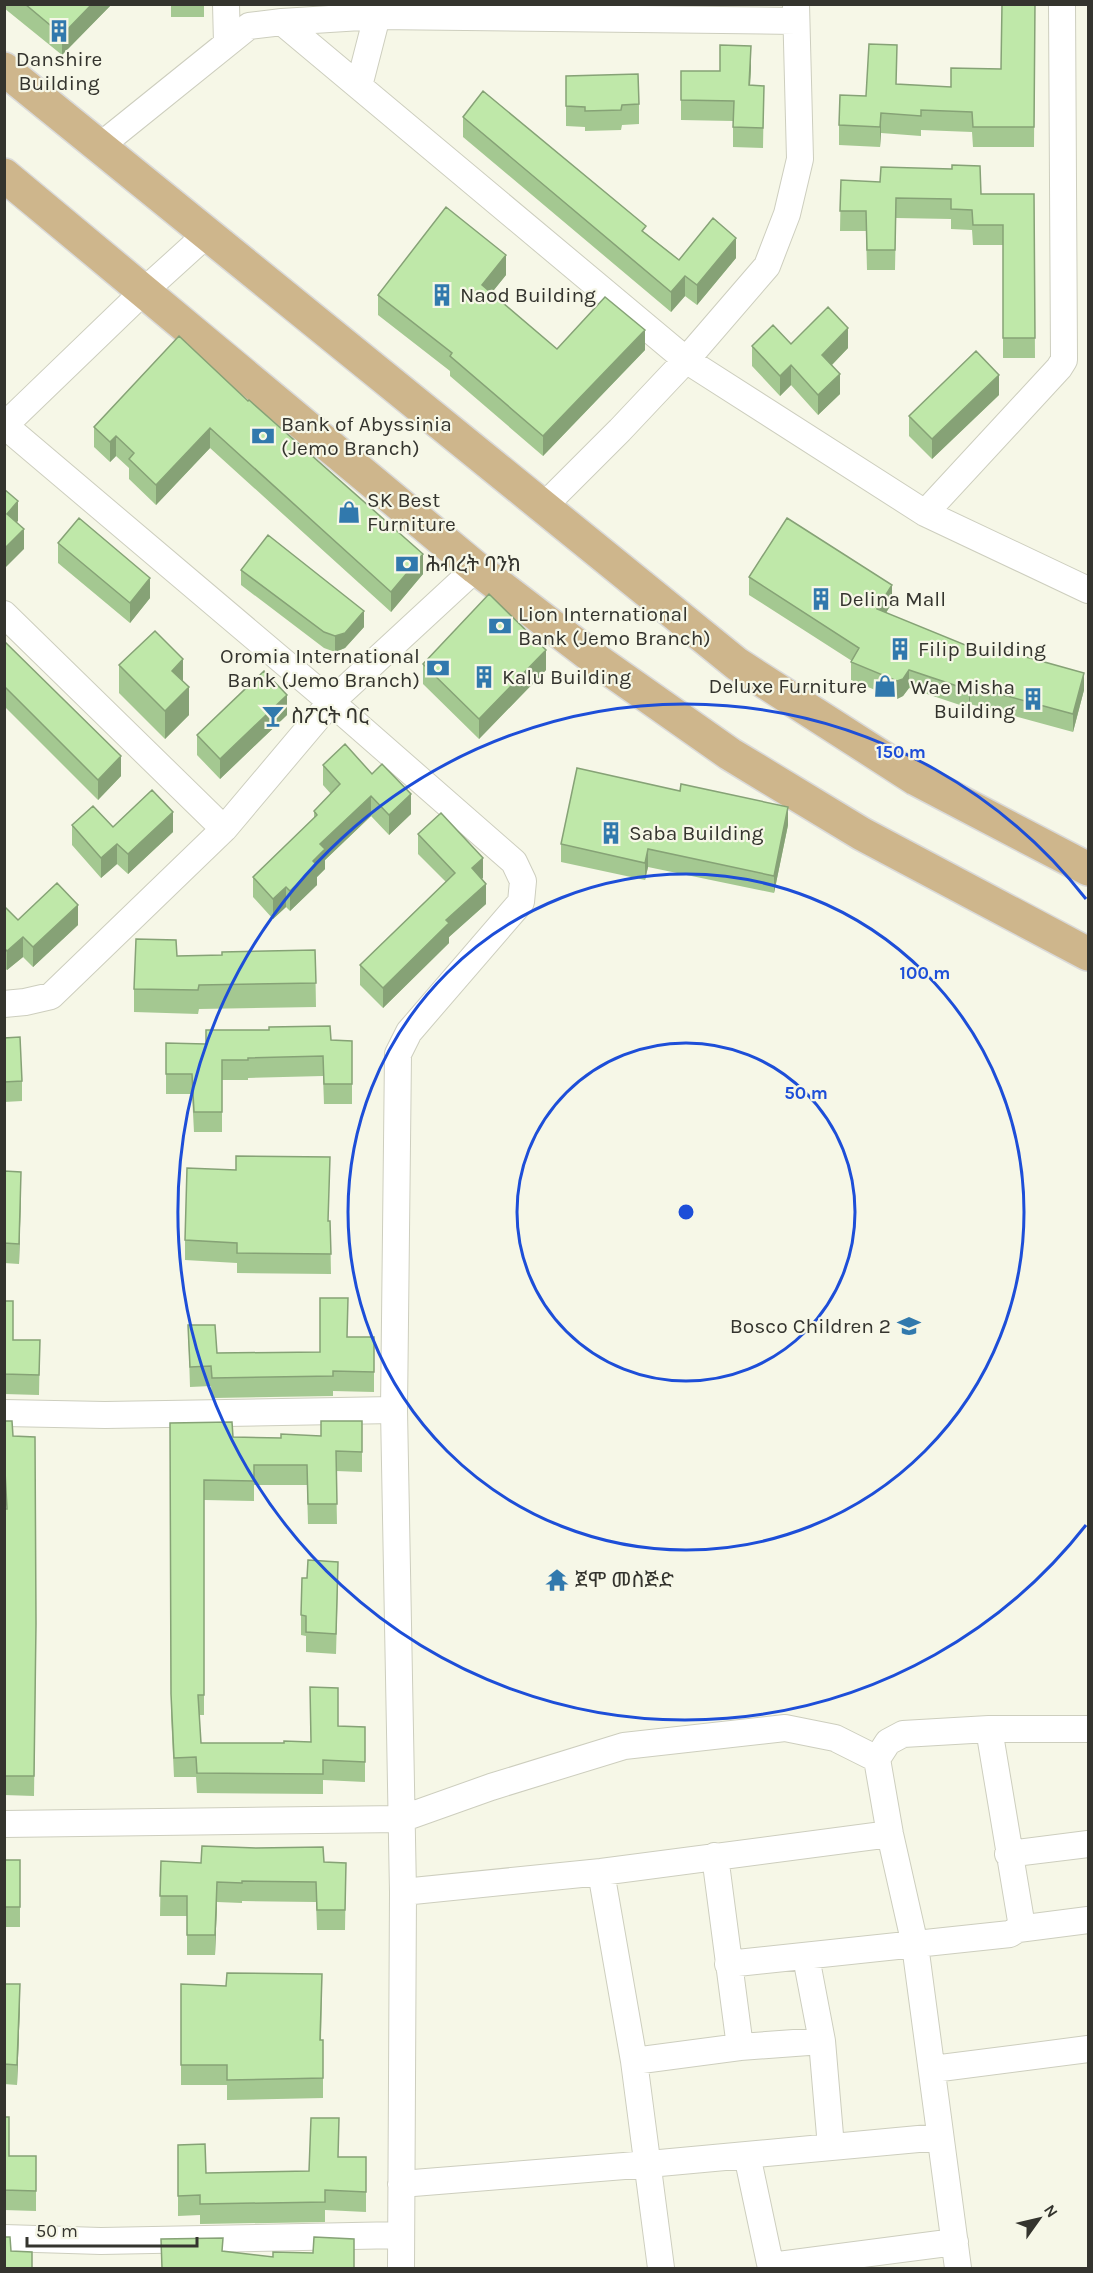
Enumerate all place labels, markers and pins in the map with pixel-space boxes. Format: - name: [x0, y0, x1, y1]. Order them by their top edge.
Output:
- building icon: Danshire Building: [46, 18, 72, 44]
- place label: Danshire Building: [16, 47, 102, 95]
- building icon: Naod Building: [429, 282, 455, 308]
- place label: Naod Building: [460, 283, 596, 307]
- place label: Bank of Abyssinia (Jemo Branch): [281, 412, 452, 460]
- bank icon: Bank of Abyssinia (Jemo Branch): [250, 423, 276, 449]
- place label: SK Best Furniture: [367, 488, 456, 536]
- shop icon: SK Best Furniture: [336, 499, 362, 525]
- bank icon: ሕብረት ባንክ: [394, 551, 420, 577]
- place label: ሕብረት ባንክ: [425, 552, 521, 576]
- building icon: Delina Mall: [808, 586, 834, 612]
- place label: Delina Mall: [839, 587, 946, 611]
- place label: Lion International Bank (Jemo Branch): [518, 602, 711, 650]
- bank icon: Lion International Bank (Jemo Branch): [487, 613, 513, 639]
- building icon: Filip Building: [887, 636, 913, 662]
- place label: Filip Building: [918, 637, 1046, 661]
- place label: Oromia International Bank (Jemo Branch): [220, 644, 420, 692]
- bank icon: Oromia International Bank (Jemo Branch): [425, 655, 451, 681]
- building icon: Kalu Building: [471, 664, 497, 690]
- place label: Kalu Building: [502, 665, 631, 689]
- shop icon: Deluxe Furniture: [872, 673, 898, 699]
- place label: Deluxe Furniture: [709, 674, 867, 698]
- place label: Wae Misha Building: [910, 675, 1015, 723]
- building icon: Wae Misha Building: [1020, 686, 1046, 712]
- bar icon: ስፖርት ባር: [260, 703, 286, 729]
- place label: ስፖርት ባር: [291, 704, 369, 728]
- building icon: Saba Building: [598, 820, 624, 846]
- place label: Saba Building: [629, 821, 764, 845]
- centre of rings: [676, 1202, 696, 1222]
- school or university icon: Bosco Children 2: [896, 1313, 922, 1339]
- place label: Bosco Children 2: [730, 1314, 891, 1338]
- temple icon: ጀሞ መስጅድ: [544, 1567, 570, 1593]
- place label: ጀሞ መስጅድ: [575, 1568, 674, 1592]

